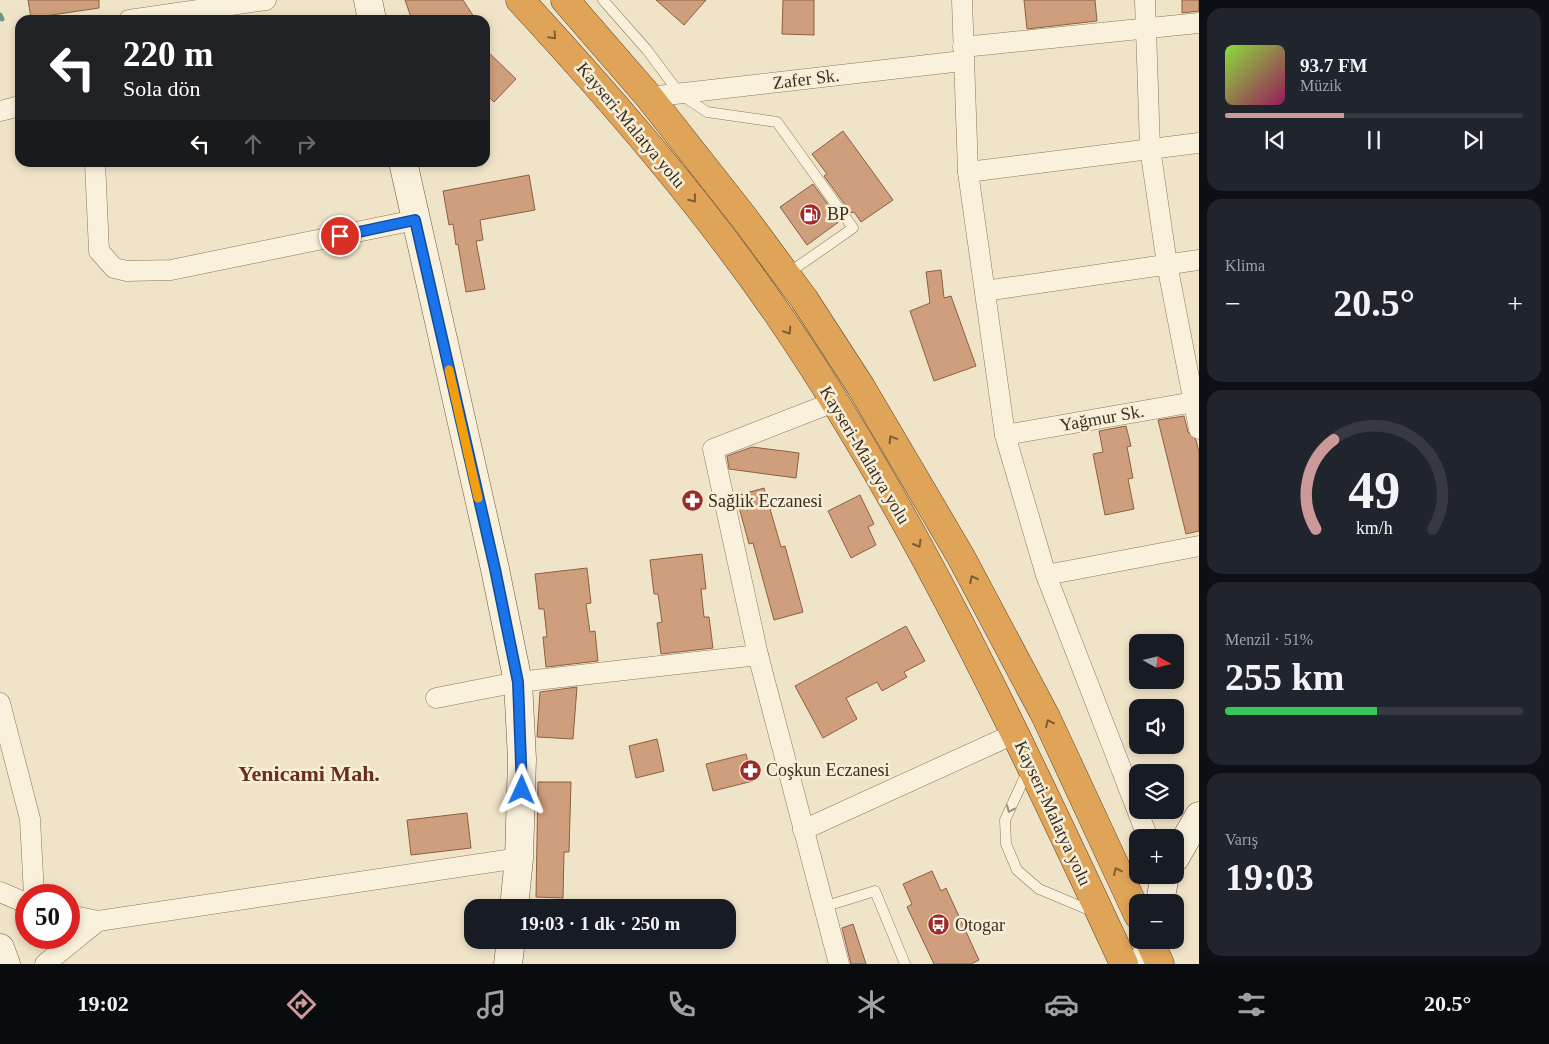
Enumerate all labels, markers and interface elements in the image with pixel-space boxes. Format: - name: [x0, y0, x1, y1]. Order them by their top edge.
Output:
- one-way arrow: [547, 30, 556, 39]
- icon: left: [40, 35, 105, 100]
- text: 220 m: [123, 35, 213, 74]
- text: 93.7 FM: [1300, 55, 1368, 76]
- street label: Kayseri-Malatya yolu: [573, 58, 689, 192]
- street label: Zafer Sk.: [772, 65, 840, 93]
- text: Sola dön: [123, 76, 201, 101]
- text: Müzik: [1300, 77, 1342, 94]
- icon: previous: [1261, 126, 1289, 154]
- icon: pause: [1360, 126, 1388, 154]
- icon: next: [1459, 126, 1487, 154]
- icon: left: [186, 130, 214, 158]
- icon: ahead: [239, 130, 267, 158]
- icon: right: [292, 130, 320, 158]
- one-way arrow: [687, 193, 696, 203]
- fuel station icon: BP: [799, 202, 823, 226]
- place label: BP: [827, 204, 849, 224]
- pin: [319, 215, 361, 257]
- icon: arrive: [326, 222, 354, 250]
- text: Klima: [1225, 257, 1265, 274]
- text: 20.5°: [1333, 282, 1415, 324]
- text: −: [1225, 288, 1241, 319]
- text: +: [1507, 288, 1523, 319]
- one-way arrow: [782, 325, 792, 334]
- street label: Kayseri-Malatya yolu: [816, 382, 914, 528]
- street label: Yağmur Sk.: [1058, 401, 1146, 435]
- one-way arrow: [888, 435, 898, 444]
- text: 49: [1348, 462, 1400, 519]
- pharmacy icon: Sağlık Eczanesi: [680, 489, 704, 513]
- place label: Sağlık Eczanesi: [708, 491, 822, 511]
- text: km/h: [1356, 518, 1392, 538]
- one-way arrow: [912, 539, 922, 548]
- one-way arrow: [969, 576, 979, 585]
- text: Menzil · 51%: [1225, 631, 1313, 648]
- north arrow: [1129, 634, 1184, 689]
- map controls: [1129, 634, 1184, 949]
- text: 255 km: [1225, 656, 1344, 698]
- button: sound: [1129, 699, 1184, 754]
- one-way arrow: [1045, 720, 1055, 729]
- street label: Kayseri-Malatya yolu: [1011, 737, 1095, 889]
- pharmacy icon: Coşkun Eczanesi: [738, 758, 762, 782]
- place label: Coşkun Eczanesi: [766, 760, 889, 780]
- district label: Yenicami Mah.: [238, 761, 380, 786]
- position arrow: [495, 763, 547, 815]
- button: layers: [1129, 764, 1184, 819]
- one-way arrow: [1006, 804, 1017, 813]
- button: +: [1129, 829, 1184, 884]
- text: Varış: [1225, 831, 1258, 848]
- text: 19:03: [1225, 856, 1314, 898]
- one-way arrow: [1113, 867, 1123, 876]
- speed limit sign: 50: [15, 884, 80, 949]
- button: −: [1129, 894, 1184, 949]
- text: 19:03 · 1 dk · 250 m: [520, 913, 680, 934]
- bus stop icon: Otogar: [927, 913, 951, 937]
- place label: Otogar: [955, 915, 1005, 935]
- icon: directions: [284, 987, 319, 1022]
- icon: music: [474, 987, 509, 1022]
- icon: phone: [664, 987, 699, 1022]
- icon: climate: [854, 987, 889, 1022]
- icon: car: [1044, 987, 1079, 1022]
- icon: filters: [1234, 987, 1269, 1022]
- text: 19:02: [78, 991, 129, 1016]
- text: 20.5°: [1424, 991, 1471, 1016]

